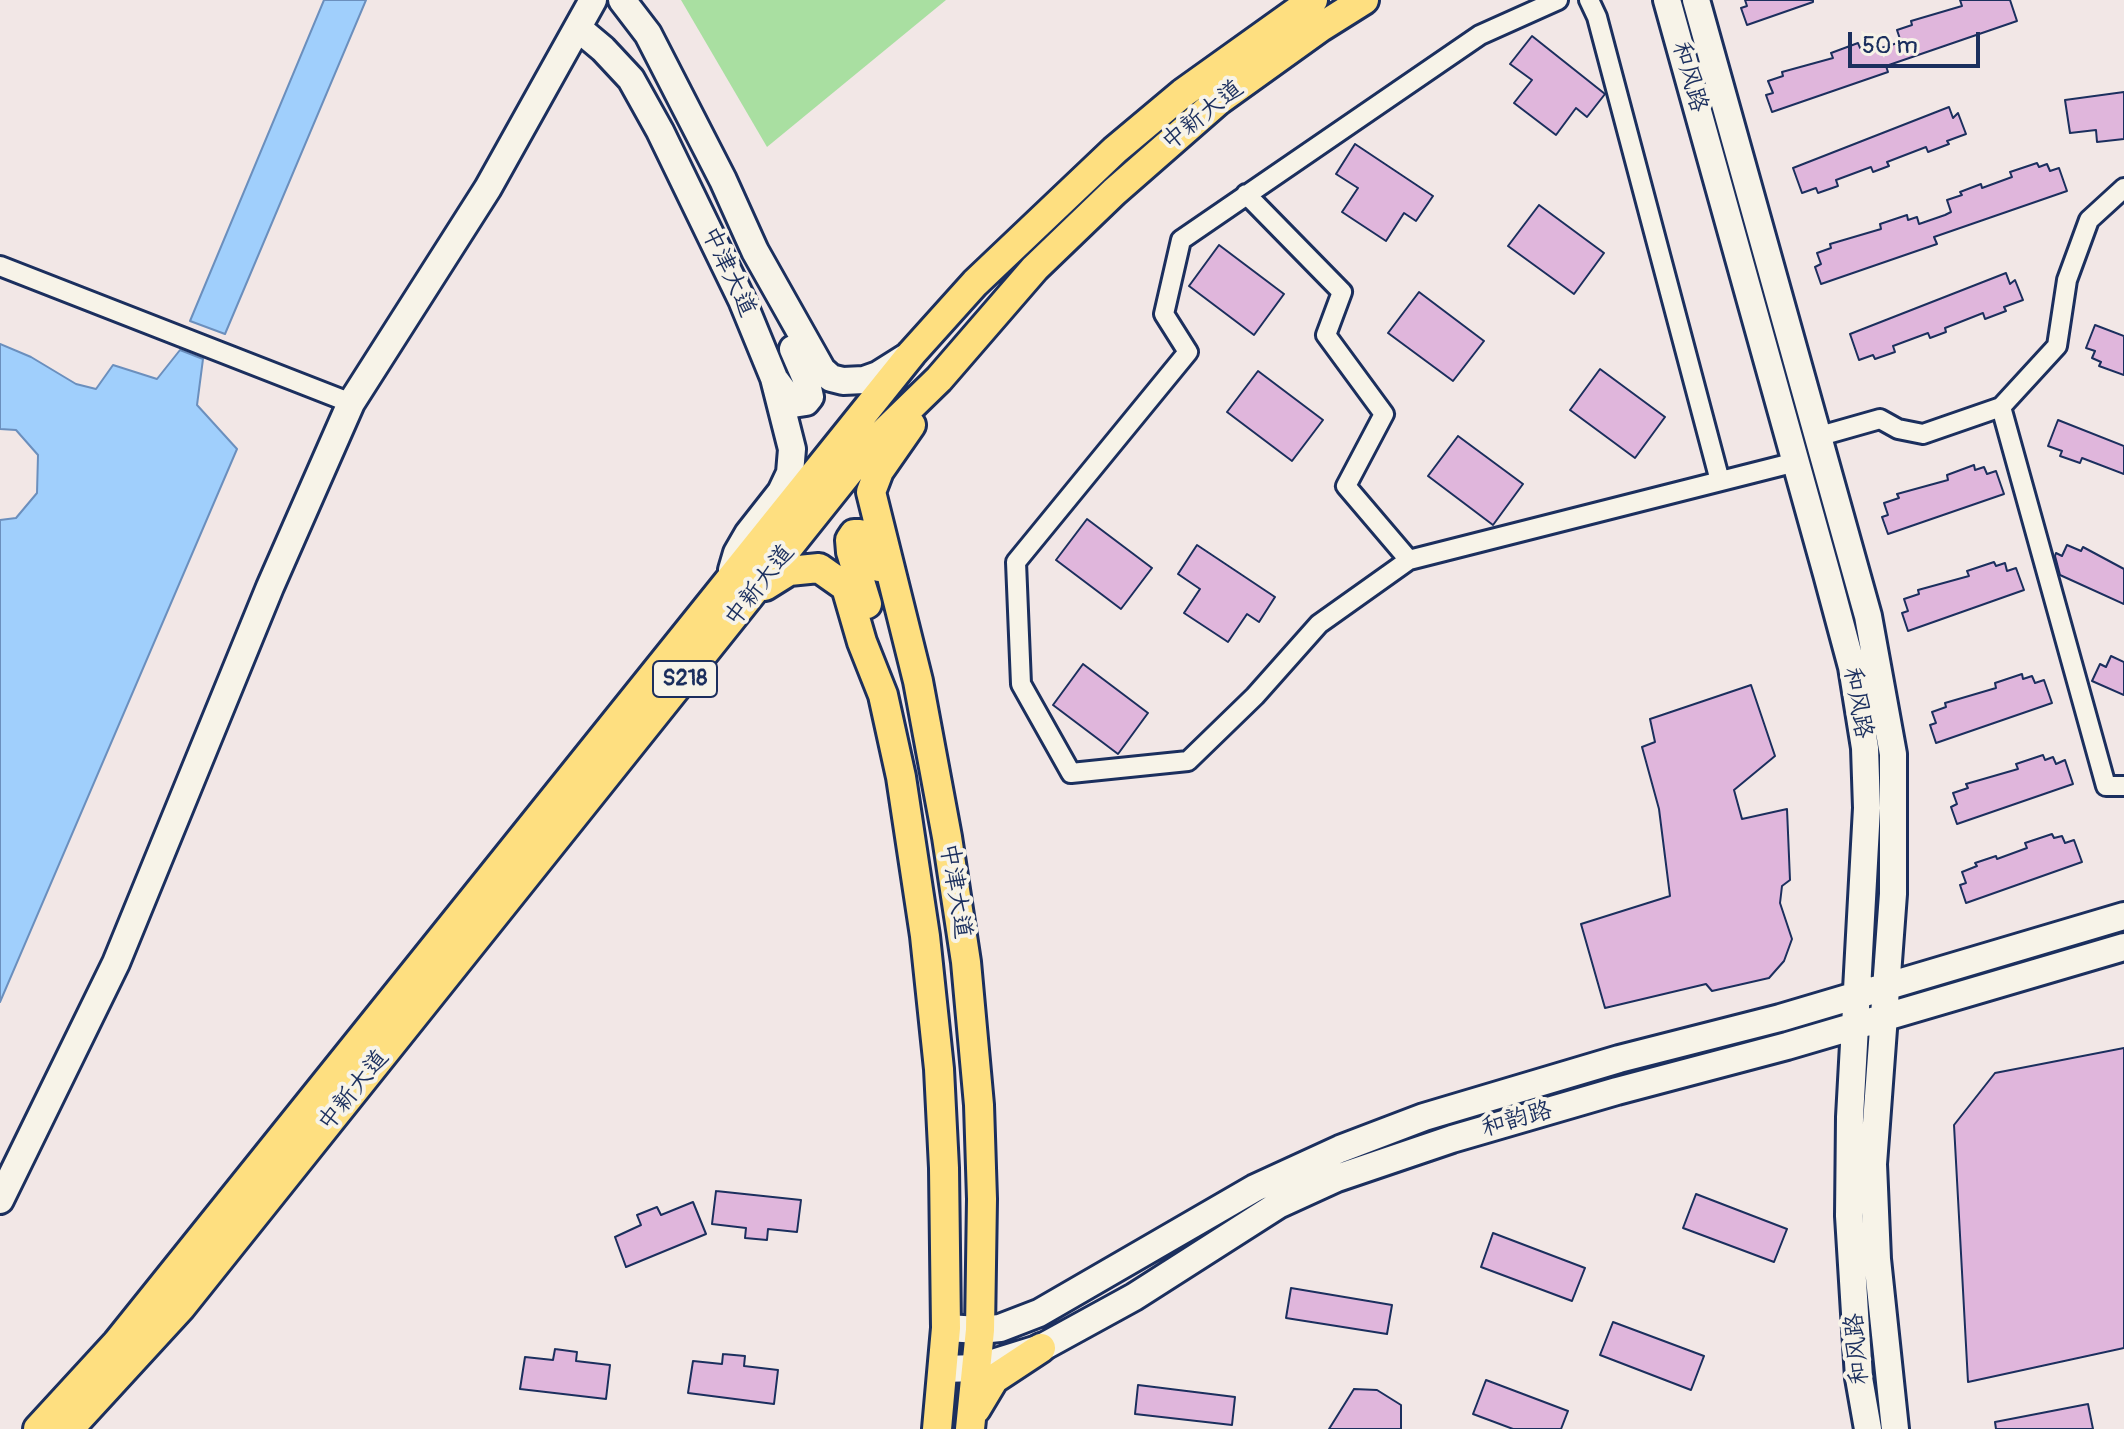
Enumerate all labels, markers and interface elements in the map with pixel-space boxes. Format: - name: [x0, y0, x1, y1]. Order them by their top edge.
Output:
- scale bar: [1852, 16, 1984, 66]
- text: 50 m: [1862, 31, 1918, 60]
- street label: 和风路: [1665, 38, 1713, 116]
- street label: 中新大道: [1157, 75, 1249, 157]
- street label: 中津大道: [695, 222, 761, 322]
- street label: 中新大道: [719, 539, 801, 633]
- road number: S218: [653, 661, 717, 697]
- street label: 和风路: [1837, 665, 1877, 741]
- street label: 中津大道: [933, 841, 977, 941]
- street label: 中新大道: [313, 1045, 395, 1137]
- street label: 和韵路: [1478, 1096, 1556, 1144]
- street label: 和风路: [1841, 1312, 1875, 1386]

